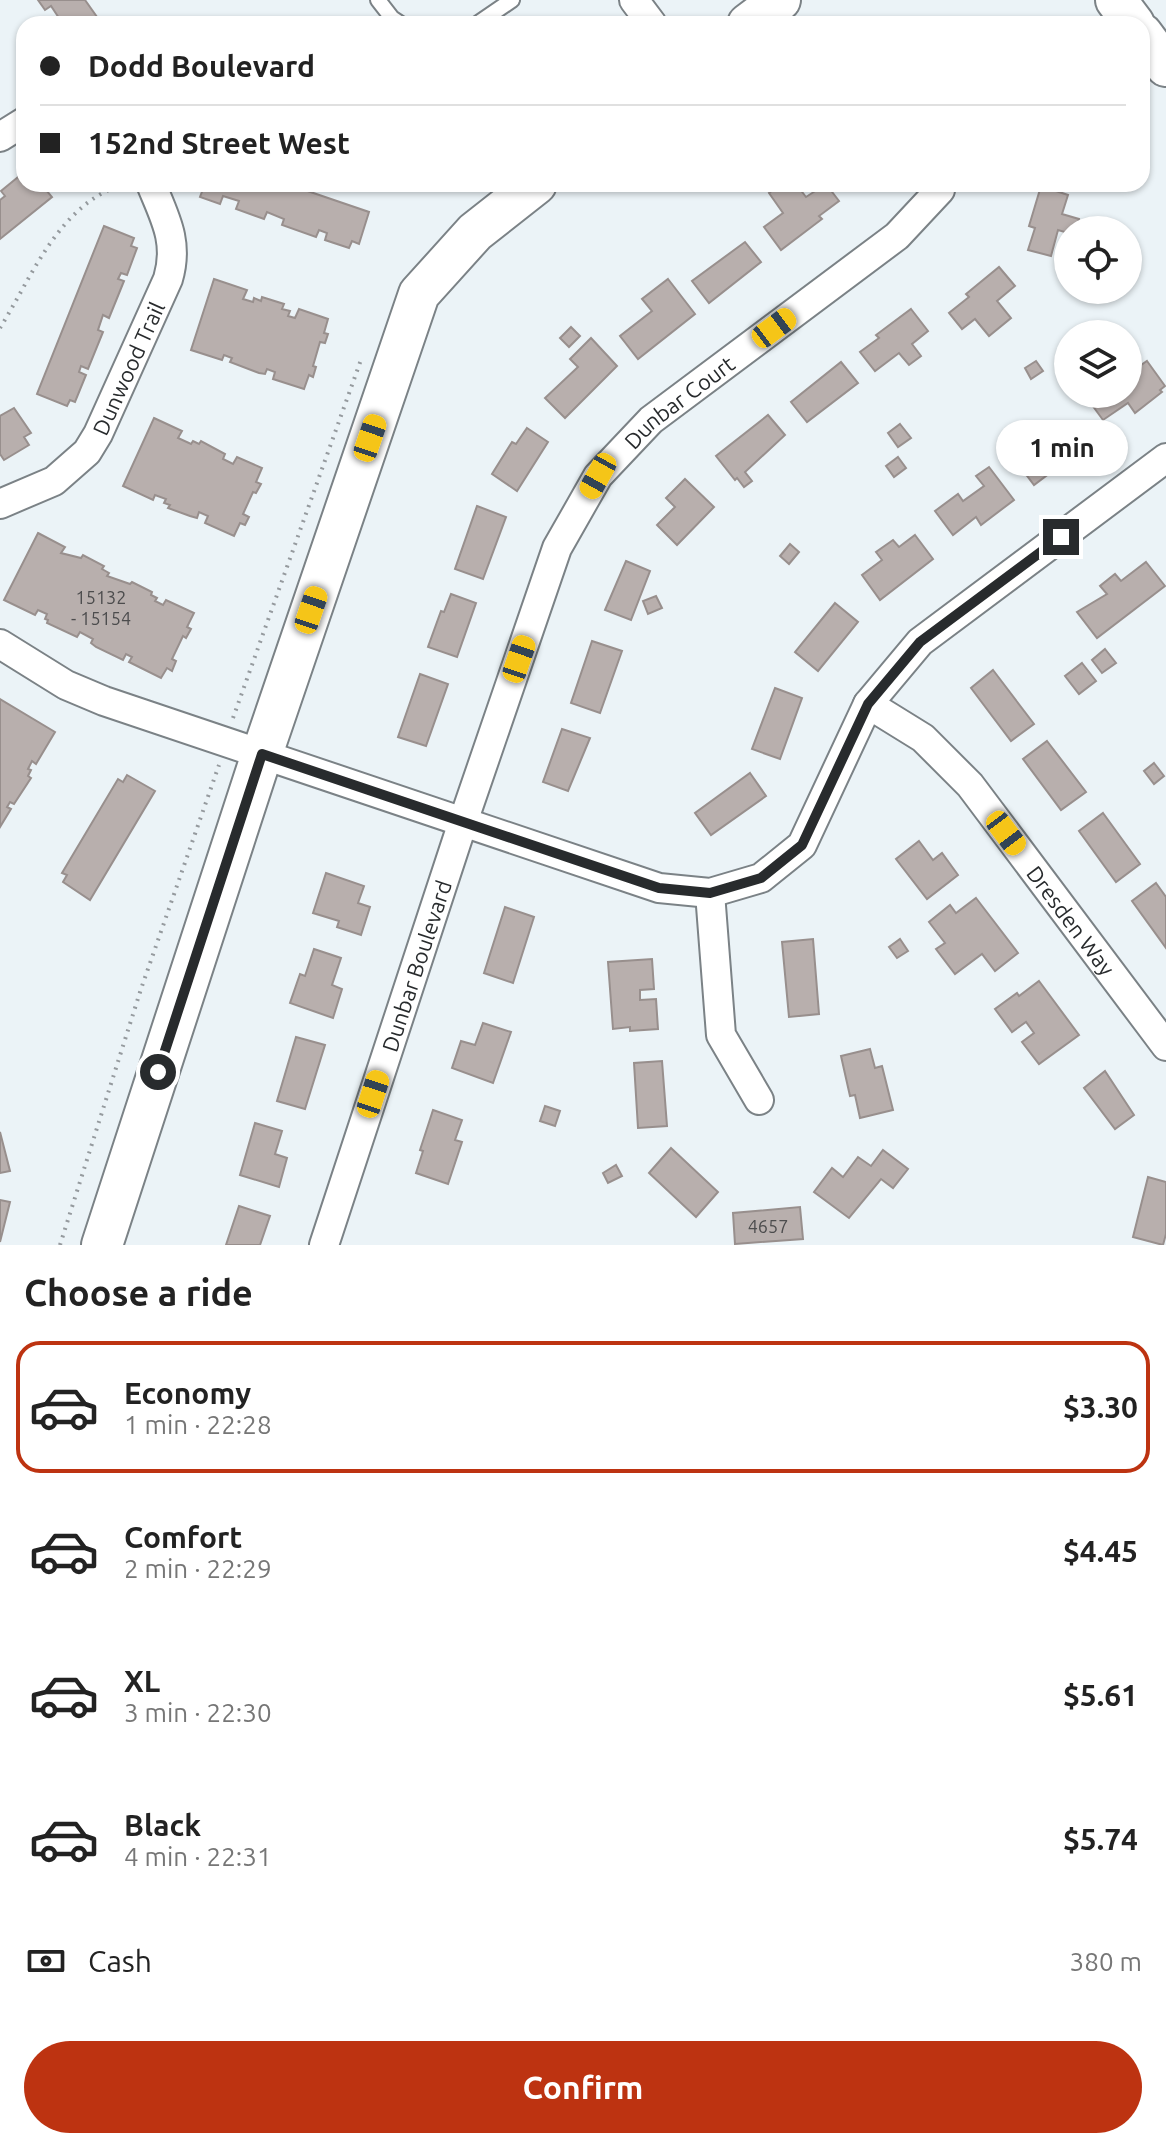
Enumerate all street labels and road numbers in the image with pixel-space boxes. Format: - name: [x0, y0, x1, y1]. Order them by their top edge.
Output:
- street label: Dunwood Trail: [87, 297, 169, 439]
- street label: Dunbar Court: [619, 350, 739, 453]
- street label: Dresden Way: [1022, 861, 1121, 980]
- street label: Dunbar Boulevard: [376, 877, 456, 1055]

